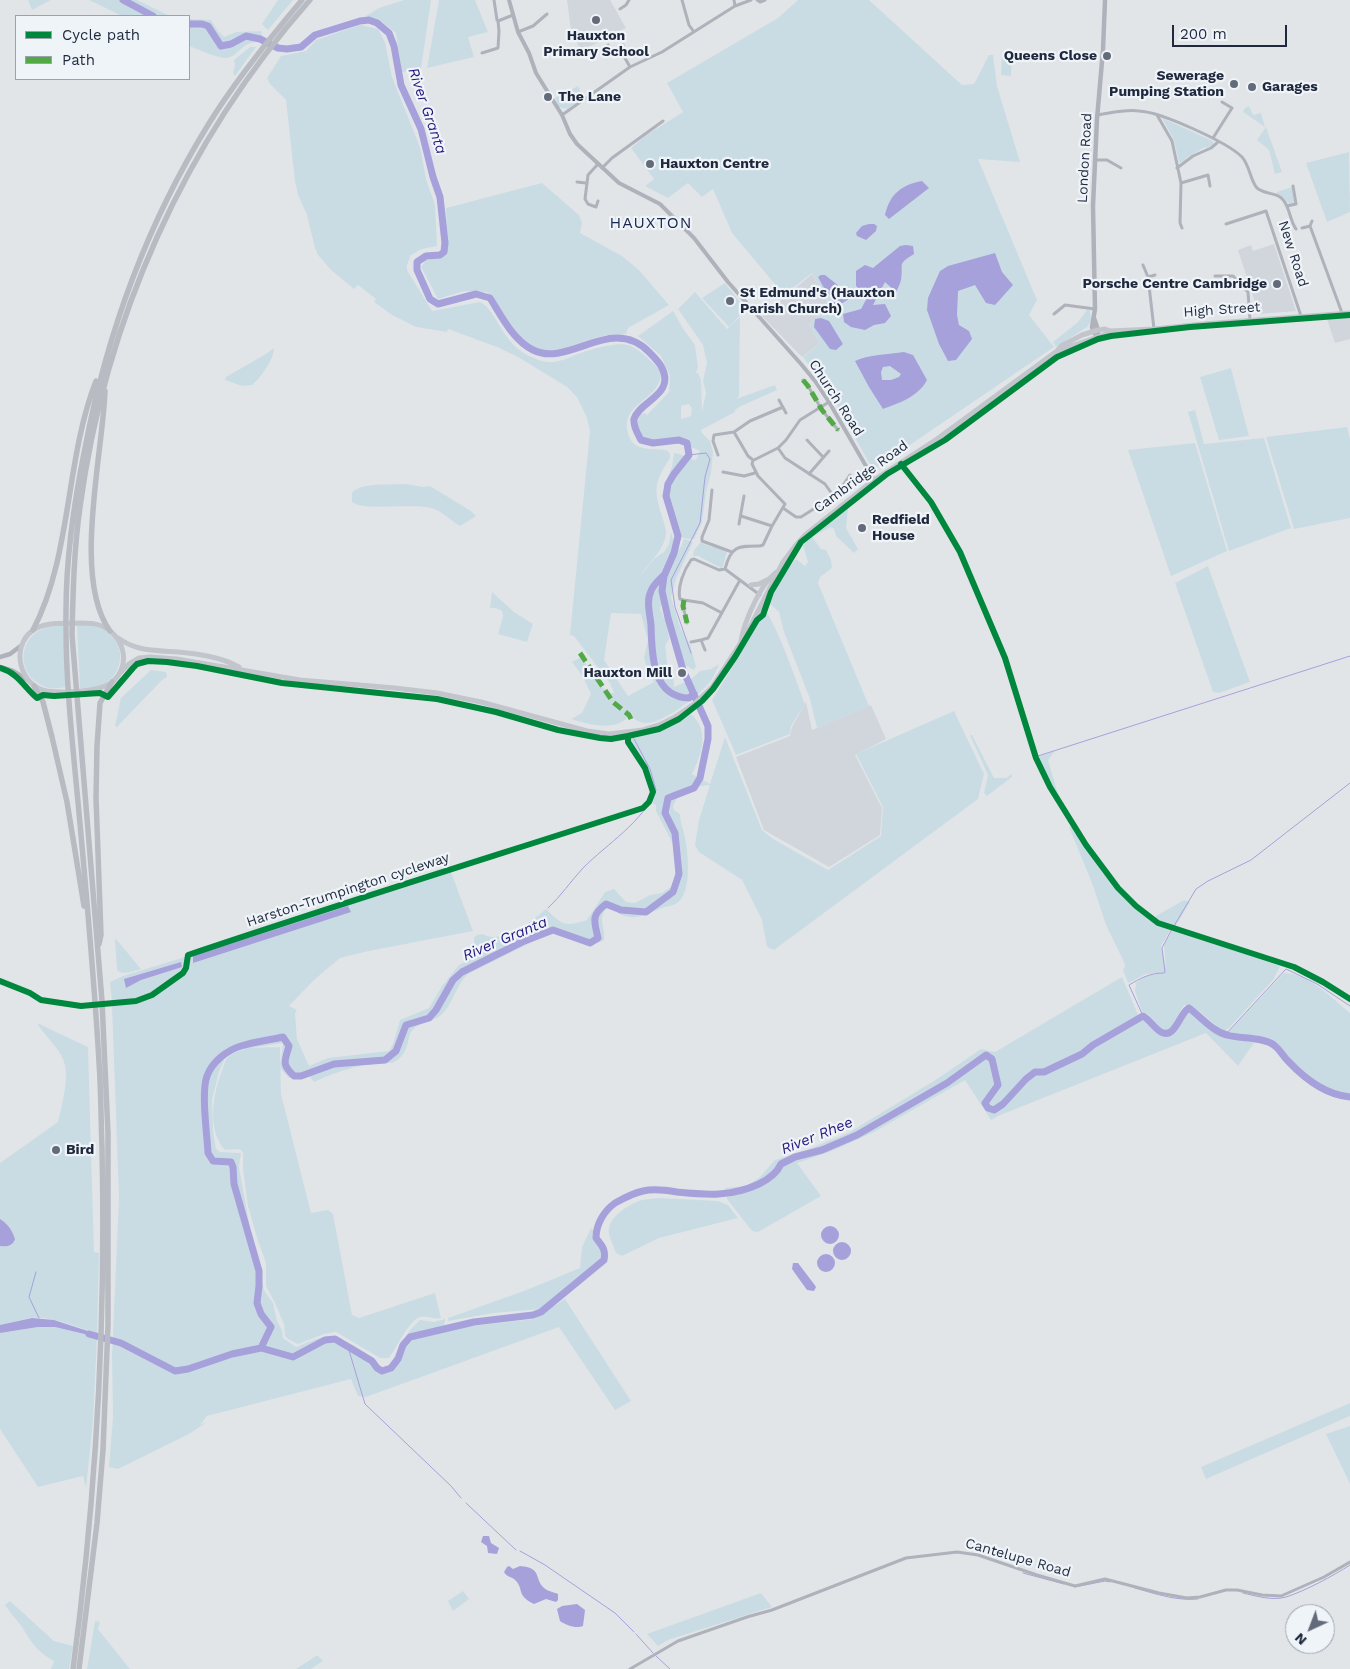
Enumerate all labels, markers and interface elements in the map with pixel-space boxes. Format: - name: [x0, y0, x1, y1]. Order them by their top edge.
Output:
- marker: Hauxton Primary School: [590, 14, 602, 26]
- legend: [15, 15, 190, 80]
- scale bar: [1175, 15, 1290, 47]
- text: 200 m: [1180, 25, 1227, 43]
- text: Cycle path: [62, 26, 140, 44]
- place label: Hauxton Primary School: [543, 28, 649, 60]
- place label: Queens Close: [1004, 48, 1097, 64]
- marker: Queens Close: [1101, 50, 1113, 62]
- text: Path: [62, 51, 95, 69]
- water label: River Granta: [404, 65, 450, 157]
- place label: Sewerage Pumping Station: [1109, 68, 1224, 100]
- marker: Sewerage Pumping Station: [1228, 78, 1240, 90]
- place label: Garages: [1262, 79, 1318, 95]
- marker: Garages: [1246, 81, 1258, 93]
- place label: The Lane: [558, 89, 621, 105]
- marker: The Lane: [542, 91, 554, 103]
- street label: London Road: [1074, 113, 1096, 203]
- place label: Hauxton Centre: [660, 156, 769, 172]
- marker: Hauxton Centre: [644, 158, 656, 170]
- district label: HAUXTON: [609, 213, 693, 233]
- street label: New Road: [1274, 219, 1312, 289]
- place label: Porsche Centre Cambridge: [1083, 276, 1267, 292]
- marker: Porsche Centre Cambridge: [1271, 278, 1283, 290]
- place label: St Edmund's (Hauxton Parish Church): [740, 285, 895, 318]
- marker: St Edmund's (Hauxton Parish Church): [724, 295, 736, 307]
- street label: High Street: [1183, 299, 1261, 321]
- street label: Church Road: [805, 357, 867, 439]
- street label: Cambridge Road: [811, 437, 911, 517]
- place label: Redfield House: [872, 512, 930, 544]
- marker: Redfield House: [856, 522, 868, 534]
- place label: Hauxton Mill: [583, 665, 672, 681]
- marker: Hauxton Mill: [676, 667, 688, 679]
- street label: Harston-Trumpington cycleway: [244, 849, 452, 931]
- water label: River Granta: [460, 913, 550, 965]
- water label: River Rhee: [778, 1113, 856, 1159]
- place label: Bird: [66, 1142, 94, 1158]
- marker: Bird: [50, 1144, 62, 1156]
- street label: Cantelupe Road: [963, 1535, 1073, 1581]
- north arrow: [1285, 1604, 1335, 1654]
- text: N: [1291, 1630, 1310, 1649]

